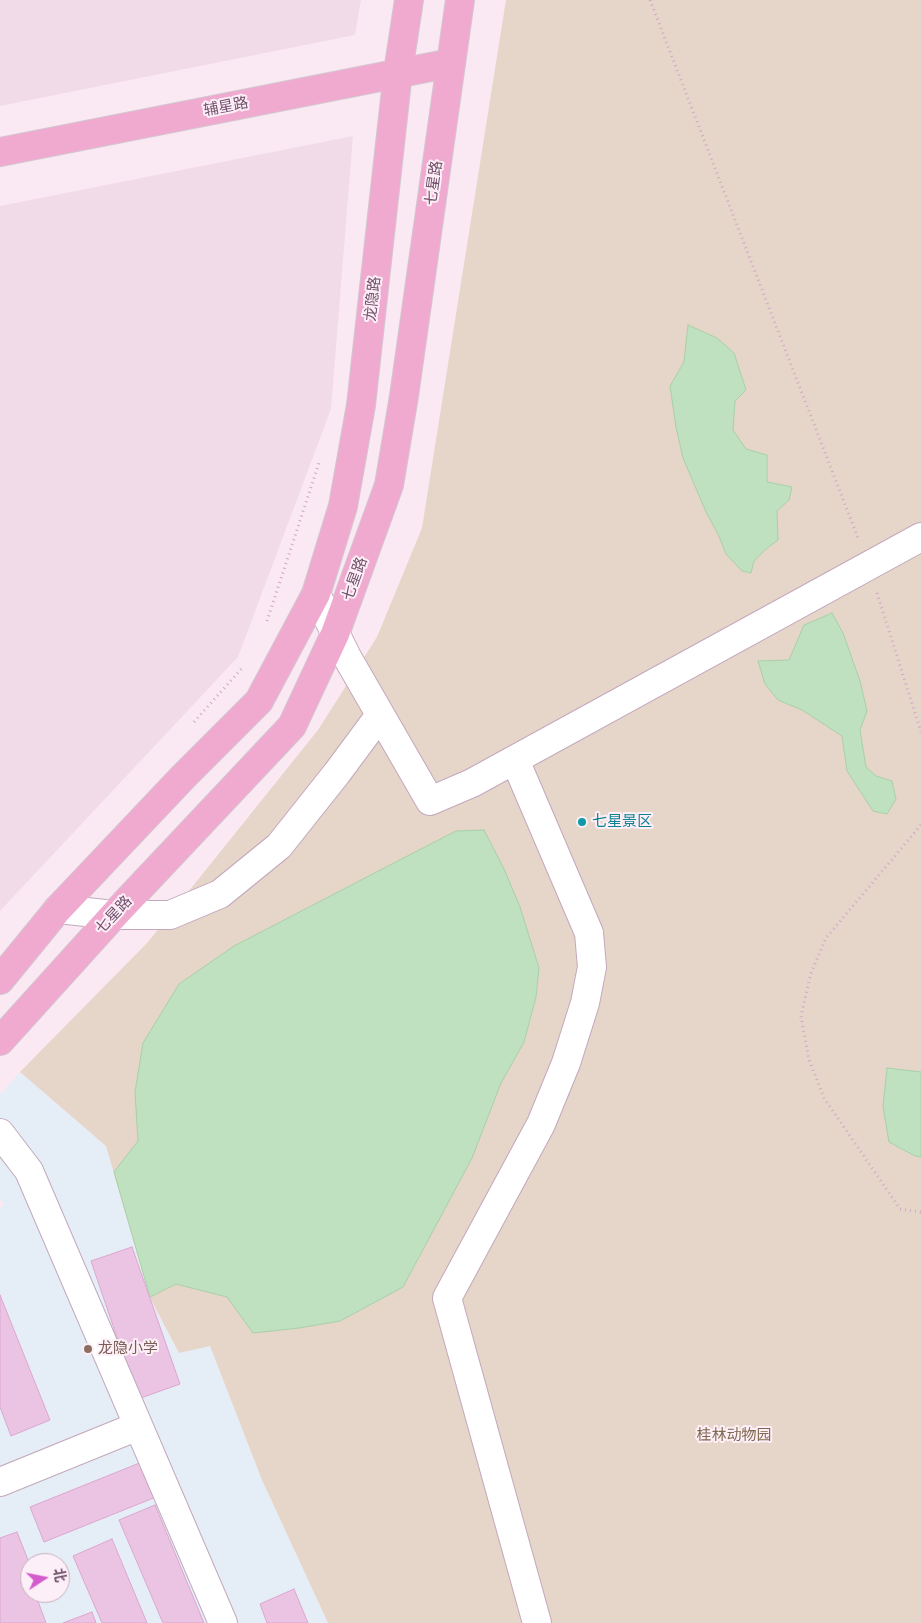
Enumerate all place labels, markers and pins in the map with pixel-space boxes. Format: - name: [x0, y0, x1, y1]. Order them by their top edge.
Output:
- place label: 七星景区: [592, 813, 652, 831]
- marker: 七星景区: [576, 816, 588, 828]
- place label: 龙隐小学: [98, 1340, 158, 1358]
- marker: 龙隐小学: [82, 1343, 94, 1355]

